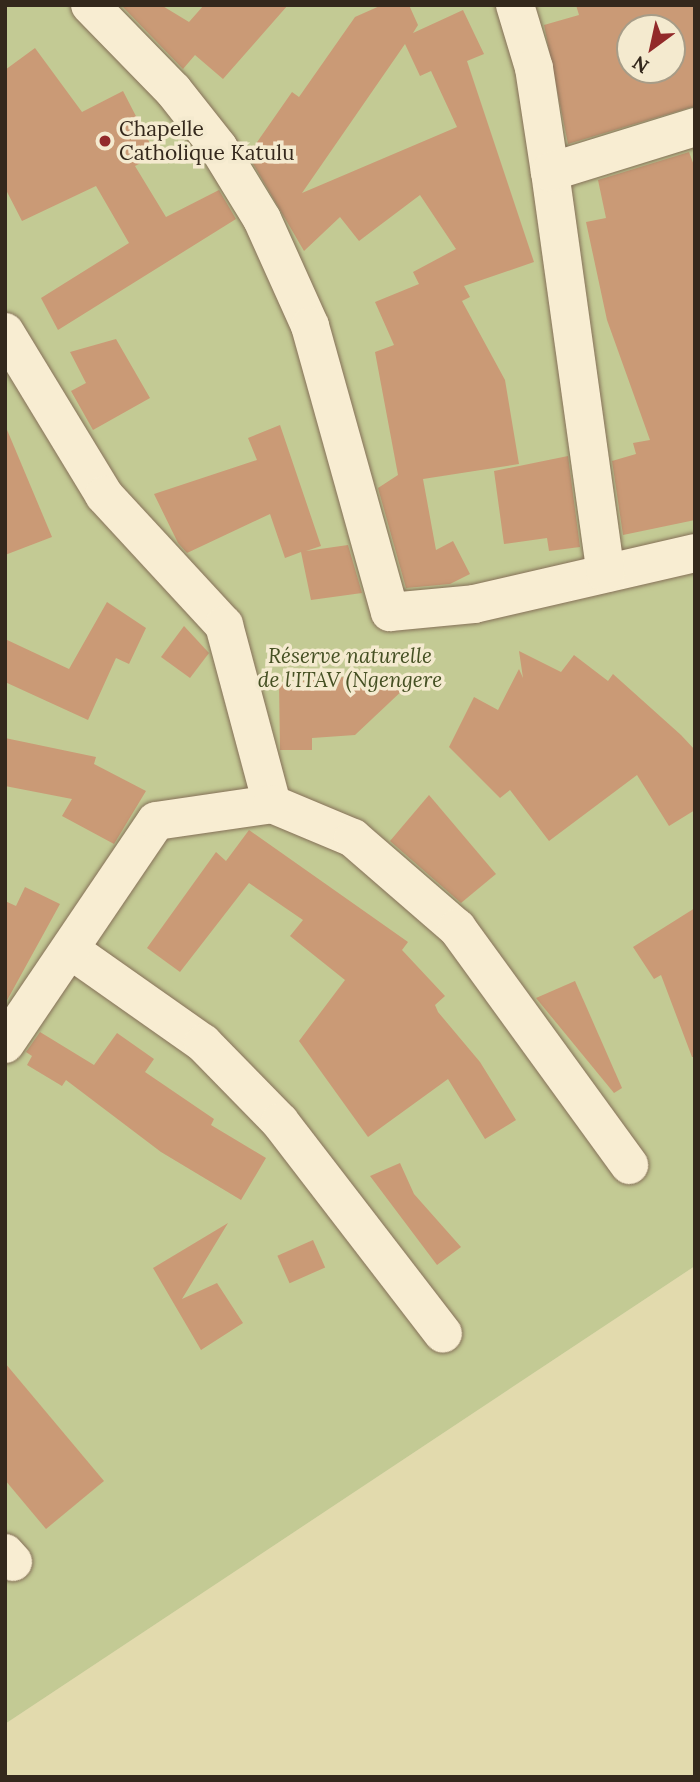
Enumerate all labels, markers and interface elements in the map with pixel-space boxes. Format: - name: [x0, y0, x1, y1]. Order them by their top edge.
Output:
- north arrow: [616, 14, 686, 84]
- text: N: [628, 51, 653, 79]
- place label: Chapelle Catholique Katulu: [119, 116, 294, 166]
- marker: Chapelle Catholique Katulu: [97, 133, 113, 149]
- park label: Réserve naturelle de l'ITAV (Ngengere: [258, 643, 442, 693]

